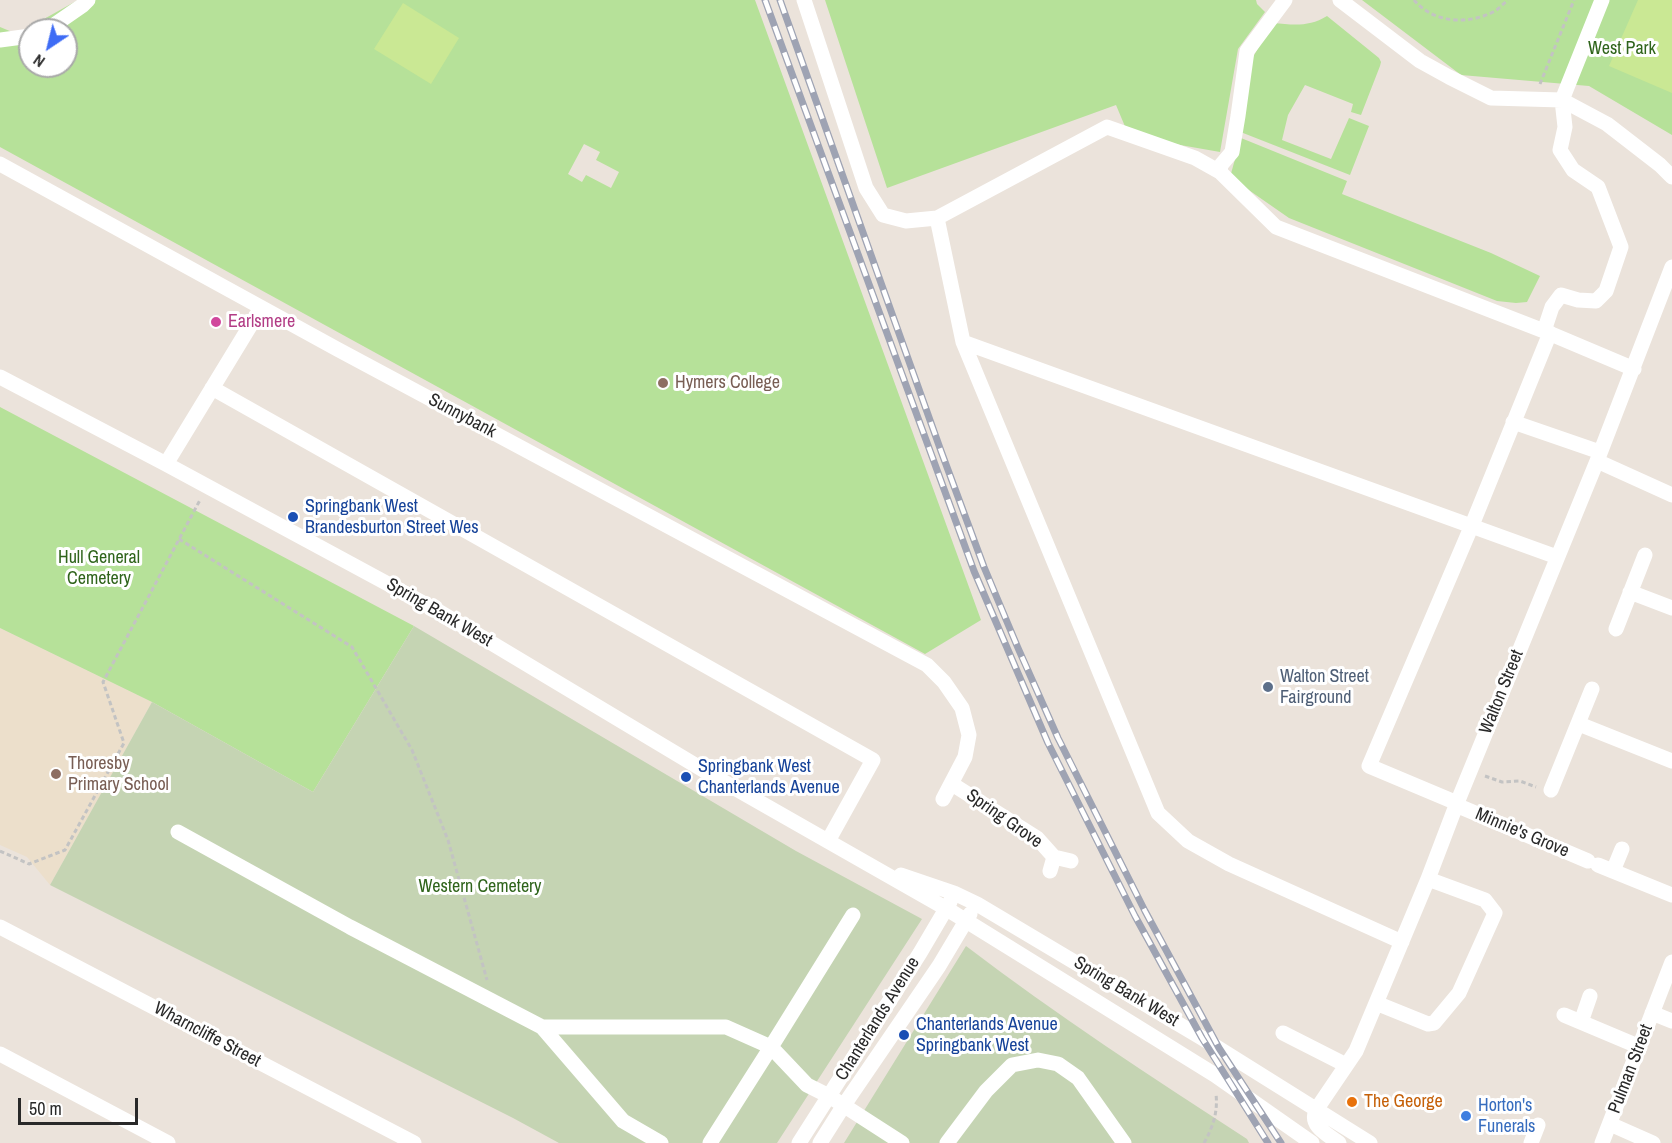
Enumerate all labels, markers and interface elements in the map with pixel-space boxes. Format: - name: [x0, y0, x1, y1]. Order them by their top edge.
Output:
- north arrow: [18, 18, 78, 78]
- park label: West Park: [1588, 38, 1656, 60]
- text: N: [29, 49, 49, 73]
- place label: Earlsmere: [228, 311, 295, 333]
- marker: Earlsmere: [209, 315, 223, 329]
- place label: Hymers College: [675, 372, 780, 394]
- marker: Hymers College: [656, 376, 670, 390]
- street label: Sunnybank: [424, 389, 500, 443]
- place label: Springbank West Brandesburton Street Wes: [305, 496, 479, 538]
- marker: Springbank West Brandesburton Street Wes: [286, 510, 300, 524]
- park label: Hull General Cemetery: [58, 547, 140, 590]
- street label: Spring Bank West: [382, 574, 496, 652]
- street label: Walton Street: [1475, 647, 1529, 737]
- place label: Walton Street Fairground: [1280, 666, 1369, 708]
- marker: Walton Street Fairground: [1261, 680, 1275, 694]
- place label: Thoresby Primary School: [68, 753, 169, 795]
- place label: Springbank West Chanterlands Avenue: [698, 756, 840, 798]
- marker: Thoresby Primary School: [49, 767, 63, 781]
- marker: Springbank West Chanterlands Avenue: [679, 770, 693, 784]
- street label: Spring Grove: [962, 785, 1046, 853]
- street label: Minnie's Grove: [1472, 804, 1572, 862]
- park label: Western Cemetery: [419, 876, 541, 898]
- street label: Spring Bank West: [1070, 952, 1182, 1032]
- street label: Chanterlands Avenue: [831, 953, 925, 1085]
- street label: Wharncliffe Street: [150, 998, 264, 1072]
- place label: Chanterlands Avenue Springbank West: [916, 1014, 1058, 1056]
- street label: Pulman Street: [1604, 1021, 1658, 1117]
- marker: Chanterlands Avenue Springbank West: [897, 1028, 911, 1042]
- scale bar: [21, 1086, 141, 1124]
- place label: The George: [1364, 1091, 1443, 1113]
- marker: The George: [1345, 1095, 1359, 1109]
- place label: Horton's Funerals: [1478, 1095, 1535, 1138]
- text: 50 m: [29, 1096, 62, 1121]
- marker: Horton's Funerals: [1459, 1109, 1473, 1123]

